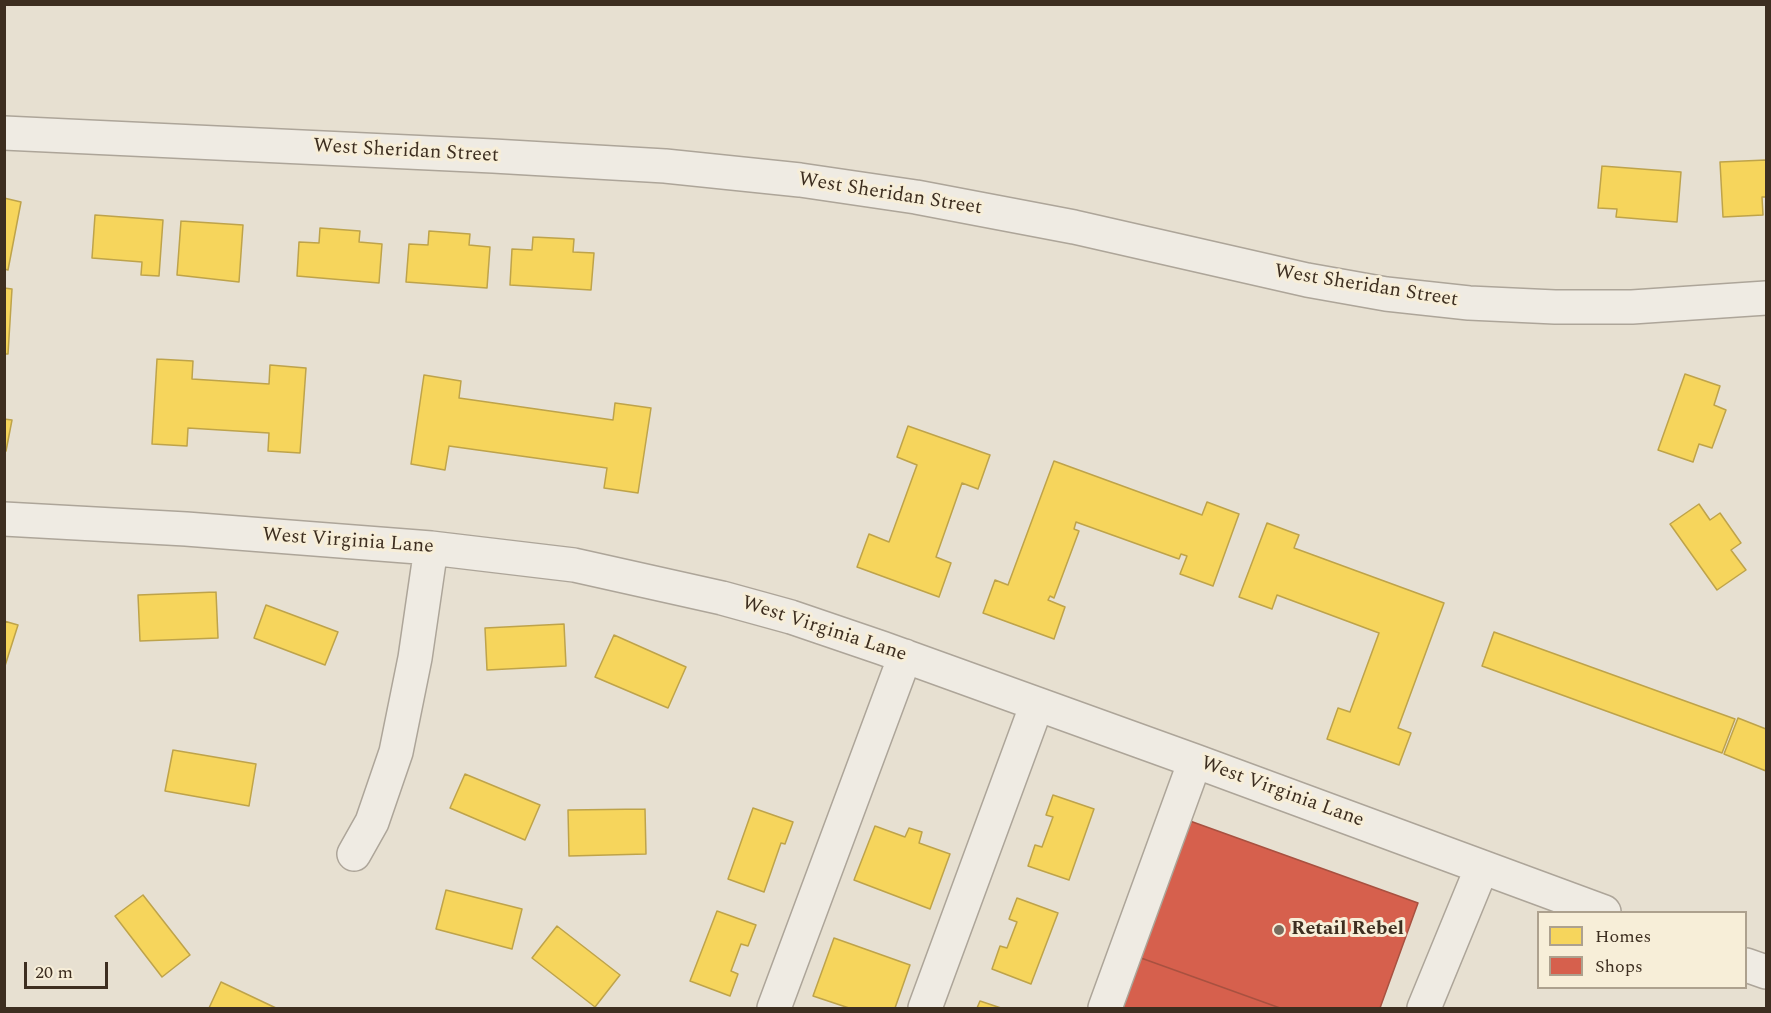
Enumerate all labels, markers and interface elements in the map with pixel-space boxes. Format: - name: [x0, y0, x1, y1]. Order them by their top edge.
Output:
- street label: West Sheridan Street: [313, 135, 499, 169]
- street label: West Sheridan Street: [796, 169, 984, 221]
- street label: West Sheridan Street: [1272, 261, 1460, 313]
- street label: West Virginia Lane: [261, 524, 435, 560]
- street label: West Virginia Lane: [739, 592, 909, 668]
- street label: West Virginia Lane: [1197, 752, 1367, 834]
- legend: [1537, 911, 1747, 989]
- place label: Retail Rebel: [1291, 918, 1404, 942]
- marker: Retail Rebel: [1272, 923, 1286, 937]
- text: Homes: [1595, 923, 1651, 950]
- scale bar: [27, 950, 111, 988]
- text: Shops: [1595, 953, 1643, 980]
- text: 20 m: [35, 959, 73, 986]

